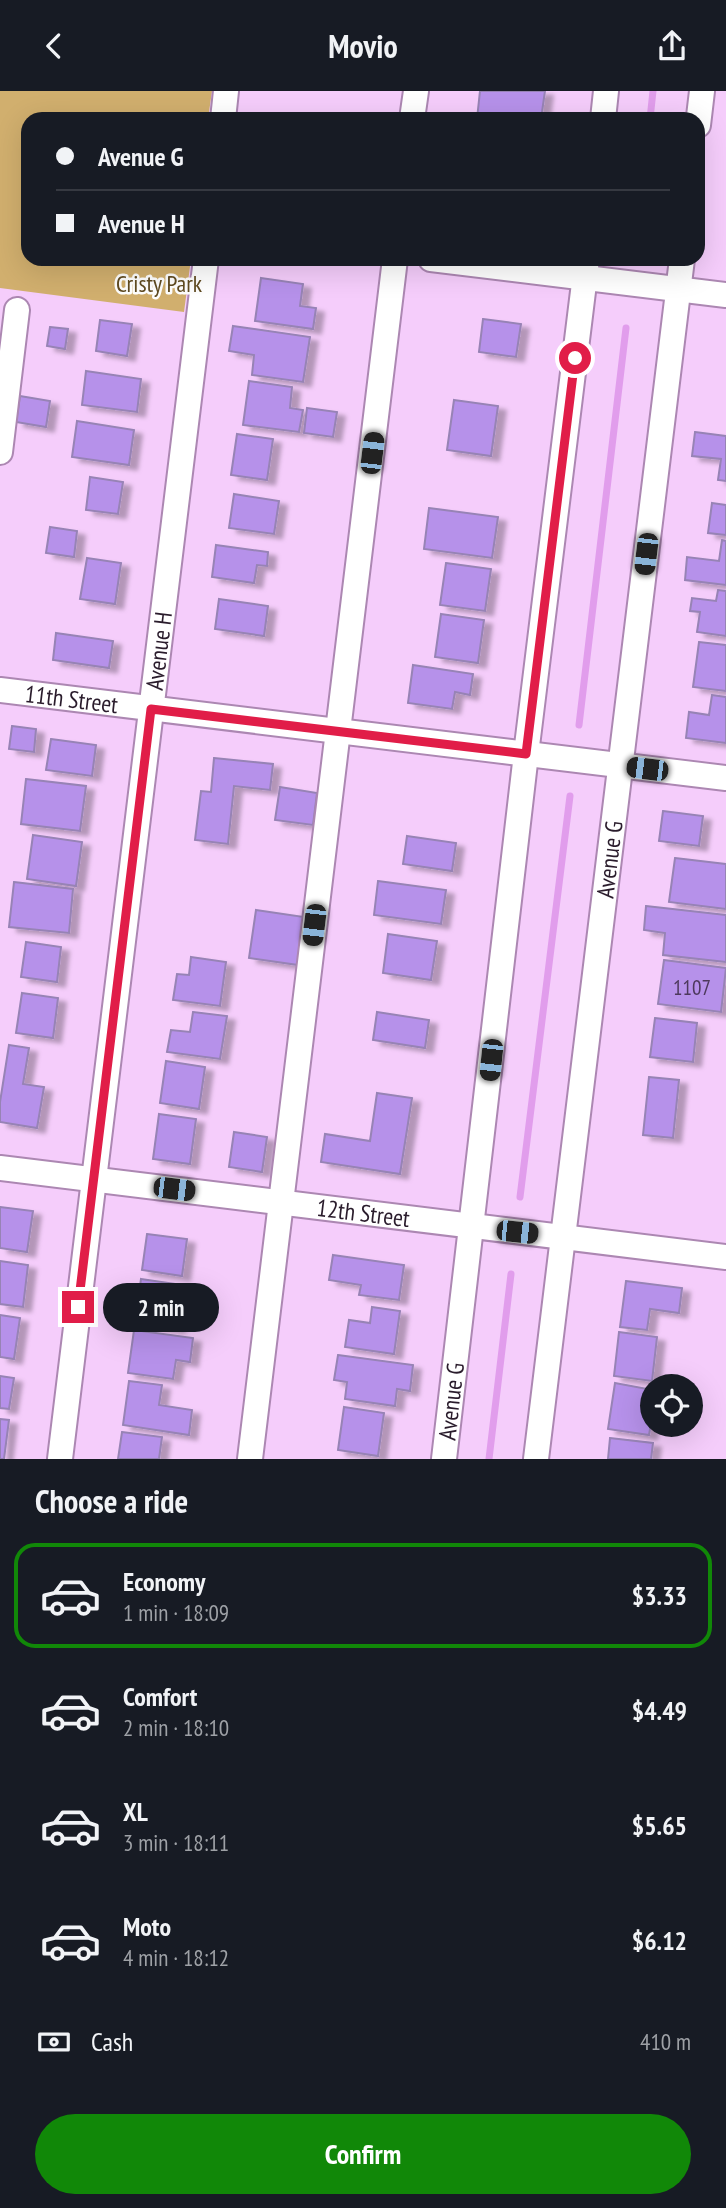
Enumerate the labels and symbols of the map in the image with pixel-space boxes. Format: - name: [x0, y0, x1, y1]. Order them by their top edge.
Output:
- park label: Cristy Park: [116, 268, 203, 299]
- route start: [559, 342, 591, 374]
- car: [360, 431, 385, 475]
- car: [634, 532, 659, 576]
- street label: Avenue H: [138, 610, 178, 692]
- street label: 11th Street: [23, 678, 120, 720]
- car: [625, 756, 670, 782]
- street label: Avenue G: [589, 819, 629, 900]
- car: [302, 903, 327, 947]
- house number: 1107: [673, 974, 711, 1001]
- car: [479, 1038, 504, 1082]
- car: [152, 1176, 197, 1202]
- street label: 12th Street: [315, 1191, 412, 1234]
- car: [496, 1219, 539, 1245]
- callout: 2 min: [102, 1283, 218, 1331]
- route end: [62, 1291, 94, 1323]
- street label: Avenue G: [431, 1361, 471, 1442]

